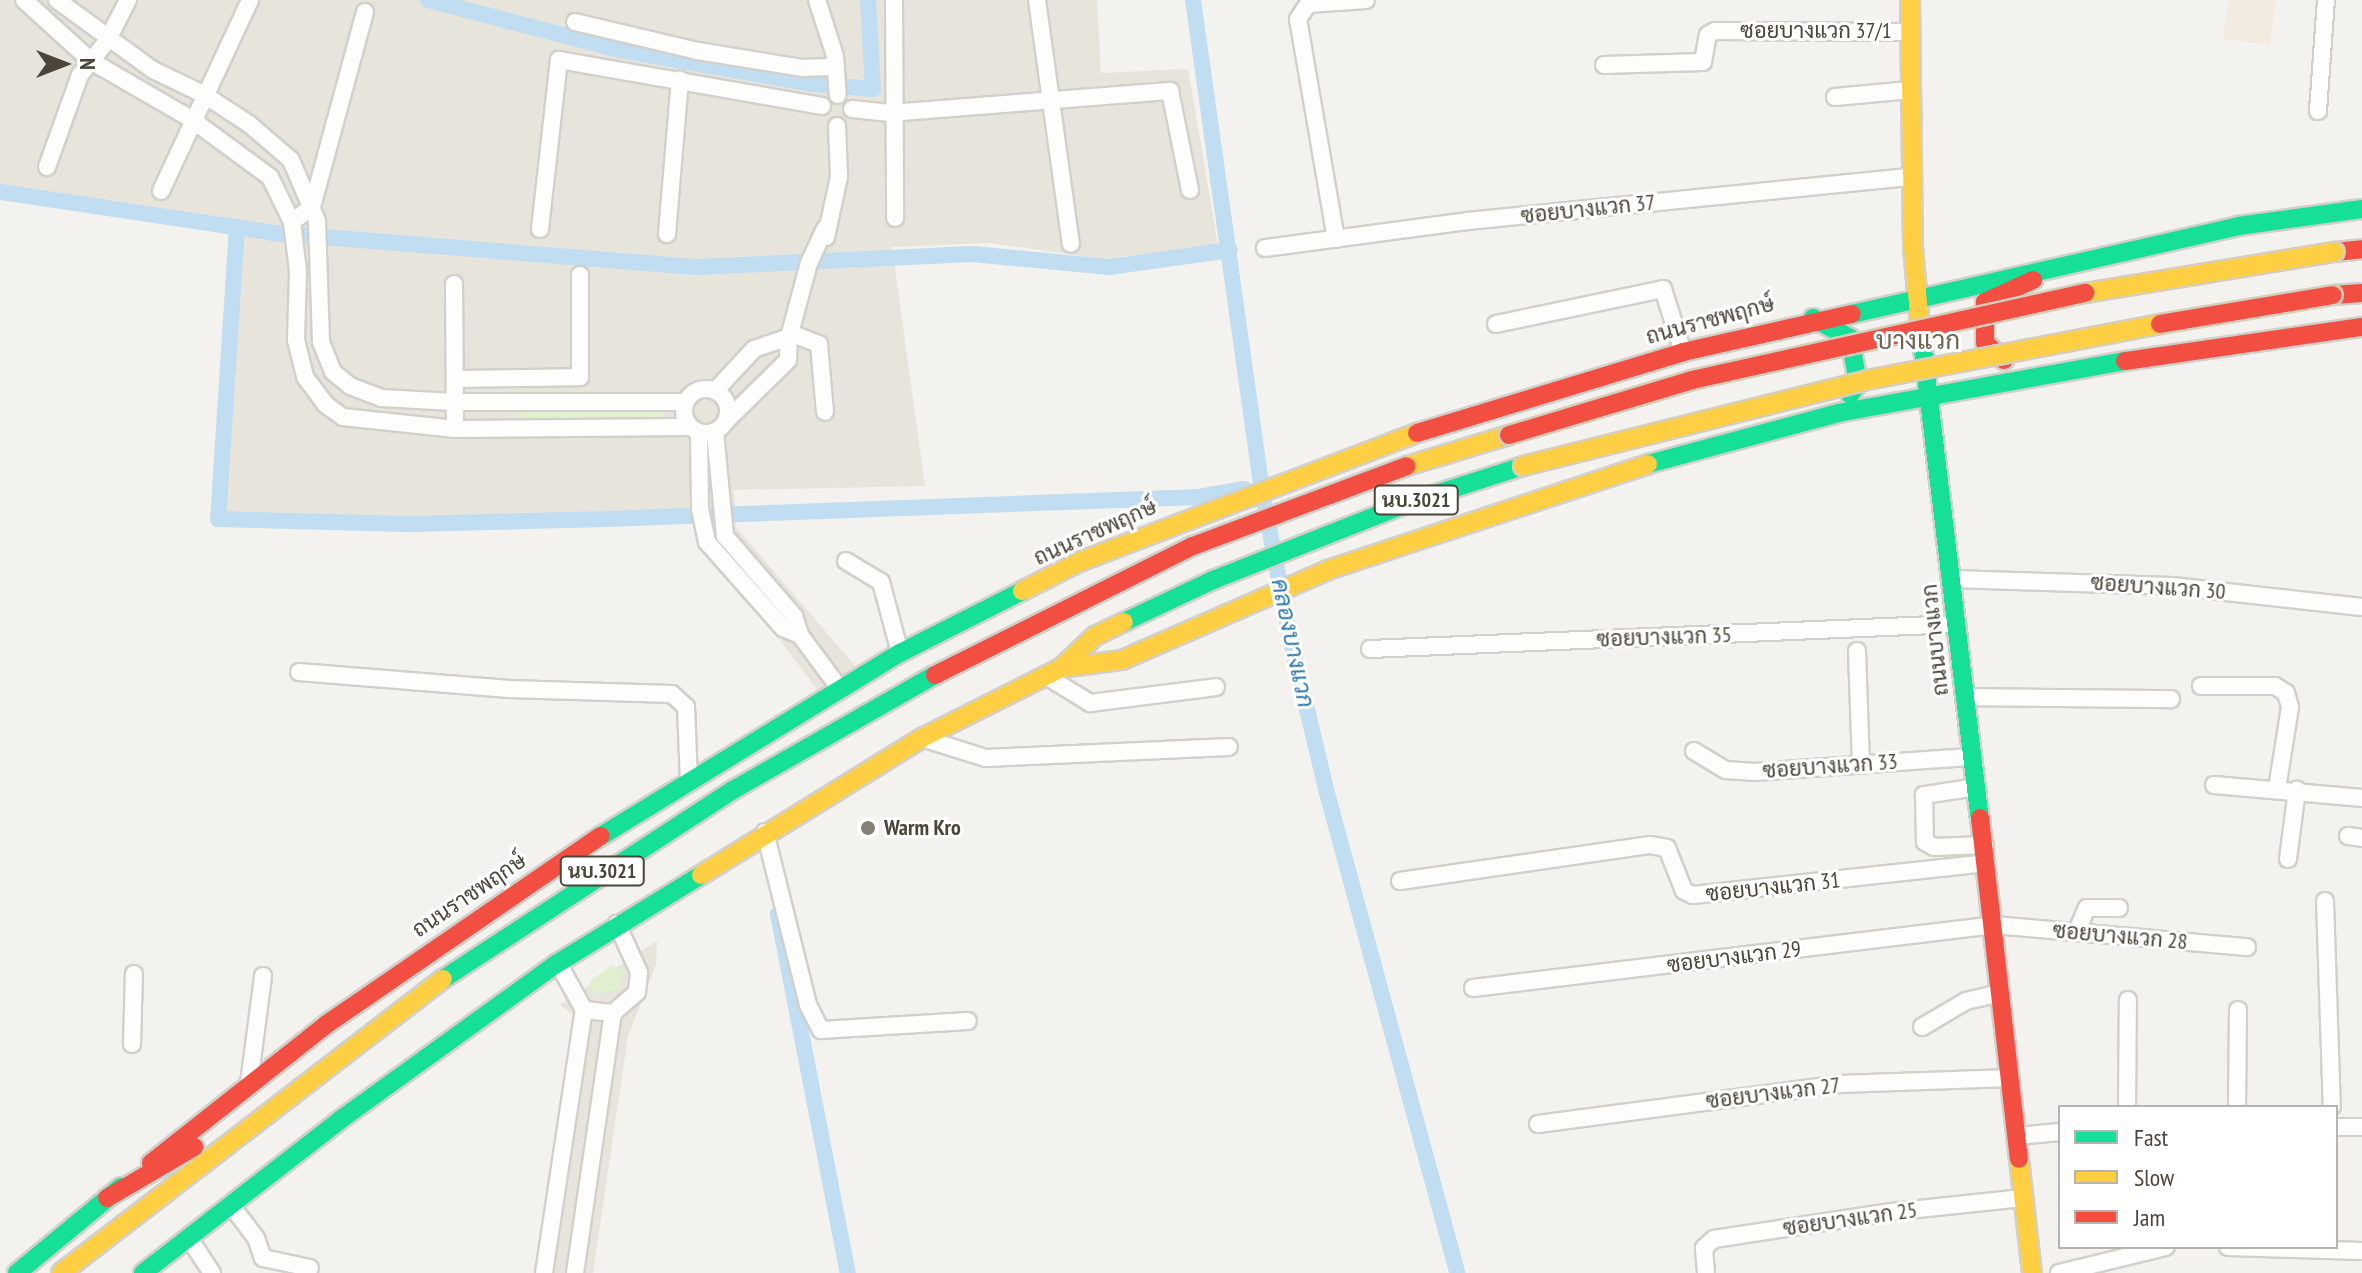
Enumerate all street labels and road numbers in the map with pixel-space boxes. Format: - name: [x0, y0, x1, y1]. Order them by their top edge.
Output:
- street label: ซอยบางแวก 37/1: [1740, 18, 1892, 44]
- street label: ซอยบางแวก 37: [1519, 189, 1657, 229]
- street label: ถนนราชพฤกษ์: [1643, 290, 1777, 350]
- road number: นบ.3021: [1372, 484, 1460, 516]
- street label: ถนนราชพฤกษ์: [1029, 493, 1161, 571]
- street label: ซอยบางแวก 30: [2090, 569, 2226, 605]
- street label: ถนนบางแวก: [1916, 583, 1954, 697]
- street label: ซอยบางแวก 35: [1596, 621, 1732, 653]
- street label: ซอยบางแวก 33: [1762, 748, 1898, 784]
- street label: ถนนราชพฤกษ์: [407, 847, 531, 943]
- road number: นบ.3021: [558, 855, 646, 887]
- street label: ซอยบางแวก 31: [1704, 867, 1842, 907]
- street label: ซอยบางแวก 28: [2052, 917, 2188, 955]
- street label: ซอยบางแวก 29: [1665, 936, 1803, 978]
- street label: ซอยบางแวก 27: [1704, 1072, 1842, 1114]
- street label: ซอยบางแวก 25: [1781, 1197, 1919, 1241]

